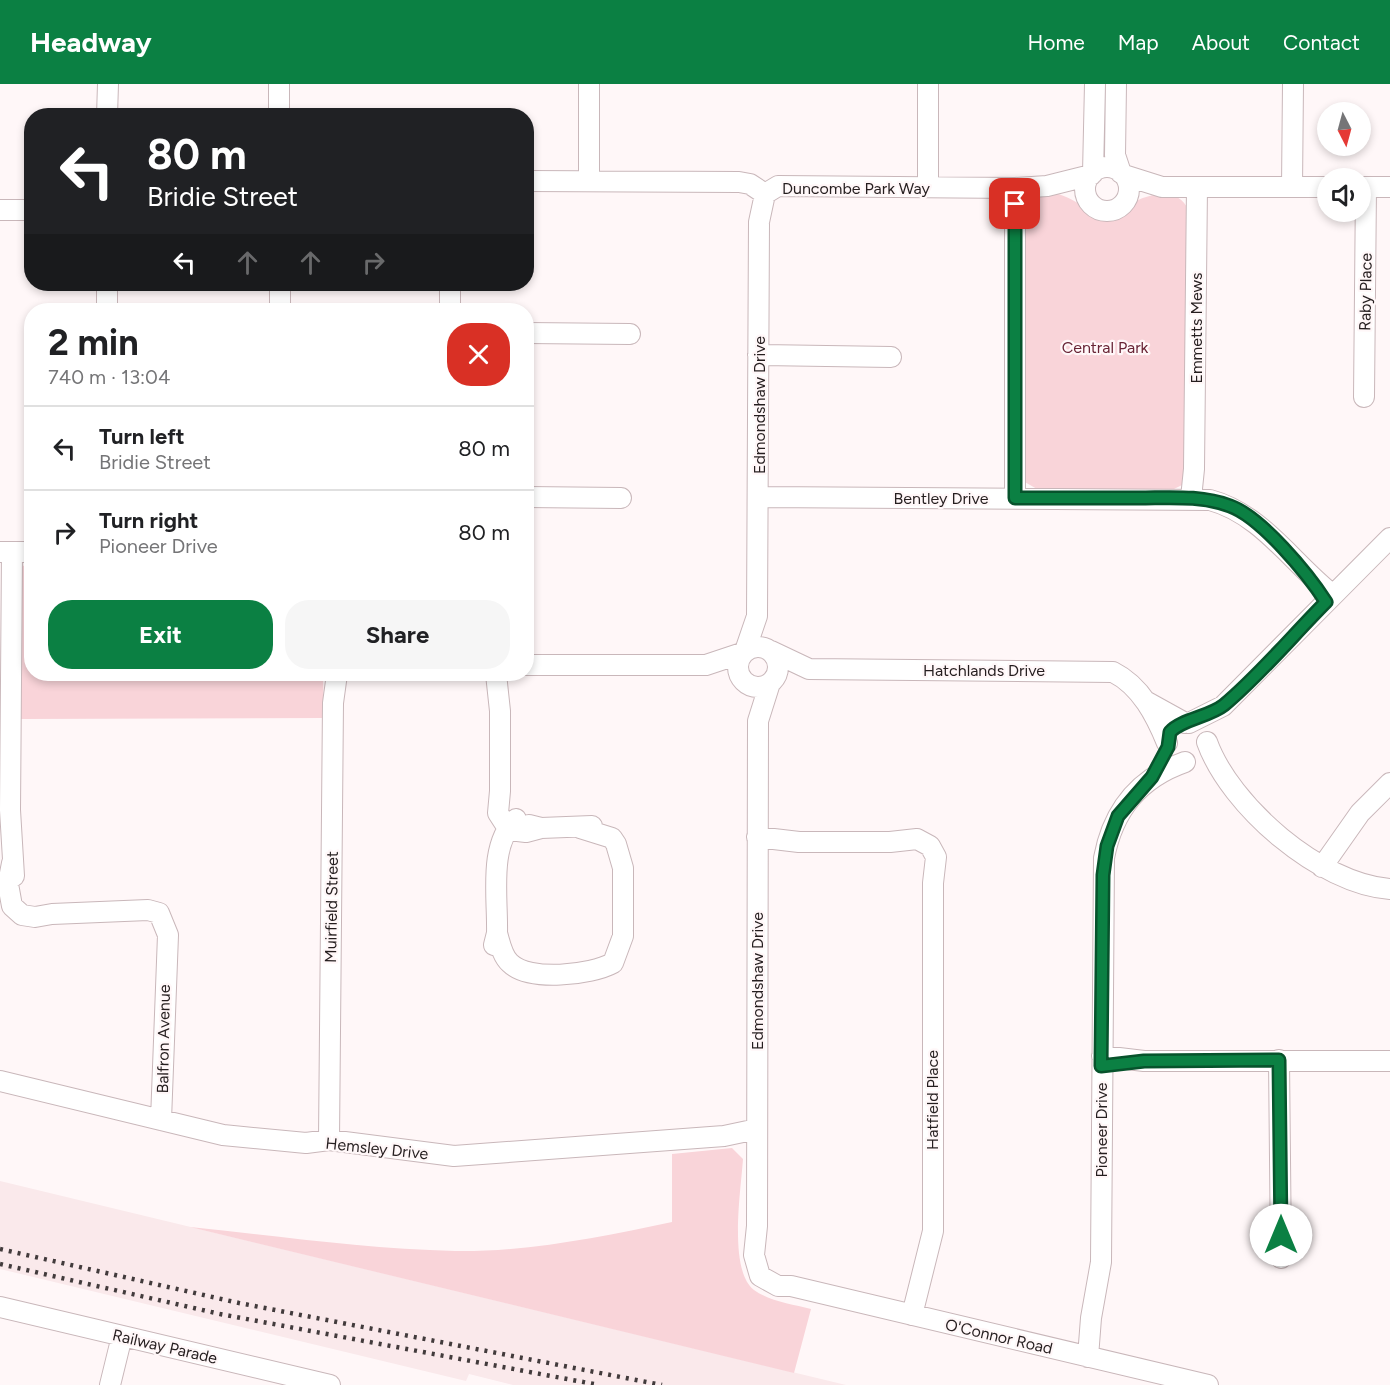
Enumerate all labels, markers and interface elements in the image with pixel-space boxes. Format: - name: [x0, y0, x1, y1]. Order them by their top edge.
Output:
- text: Headway: [30, 25, 152, 59]
- text: Home: [1028, 30, 1085, 55]
- text: Map: [1118, 30, 1159, 55]
- text: About: [1192, 30, 1250, 55]
- text: Contact: [1283, 30, 1360, 55]
- north arrow: [1317, 102, 1371, 156]
- map controls: [1317, 102, 1371, 222]
- text: 80 m: [147, 129, 247, 180]
- icon: left: [48, 132, 126, 210]
- button: sound: [1317, 168, 1371, 222]
- pin: [989, 178, 1040, 229]
- street label: Duncombe Park Way: [782, 179, 931, 198]
- text: Bridie Street: [147, 180, 298, 213]
- icon: arrive: [998, 187, 1031, 220]
- icon: left: [168, 246, 201, 279]
- icon: ahead: [231, 246, 264, 279]
- icon: ahead: [294, 246, 327, 279]
- icon: right: [357, 246, 390, 279]
- street label: Raby Place: [1355, 253, 1376, 331]
- street label: Emmetts Mews: [1187, 272, 1206, 384]
- text: 2 min: [48, 321, 139, 364]
- button: close: [447, 323, 510, 386]
- street label: Edmondshaw Drive: [750, 336, 769, 474]
- park label: Central Park: [1062, 338, 1149, 357]
- text: 740 m · 13:04: [48, 365, 170, 389]
- text: Turn left: [99, 423, 185, 450]
- icon: left: [48, 432, 81, 465]
- text: 80 m: [458, 435, 510, 462]
- text: Bridie Street: [99, 450, 211, 474]
- street label: Bentley Drive: [894, 489, 989, 508]
- text: Turn right: [99, 507, 198, 534]
- icon: right: [48, 516, 81, 549]
- text: 80 m: [458, 519, 510, 546]
- text: Pioneer Drive: [99, 534, 218, 558]
- button: Exit: [48, 600, 273, 669]
- button: Share: [285, 600, 510, 669]
- street label: Hatchlands Drive: [923, 661, 1045, 680]
- street label: Muirfield Street: [321, 851, 342, 963]
- street label: Edmondshaw Drive: [748, 912, 767, 1050]
- street label: Balfron Avenue: [153, 984, 174, 1094]
- street label: Hatfield Place: [923, 1050, 942, 1150]
- street label: Pioneer Drive: [1092, 1082, 1111, 1178]
- street label: Hemsley Drive: [325, 1134, 430, 1163]
- position arrow: [1249, 1203, 1313, 1267]
- street label: O'Connor Road: [943, 1315, 1055, 1358]
- street label: Railway Parade: [111, 1325, 219, 1368]

